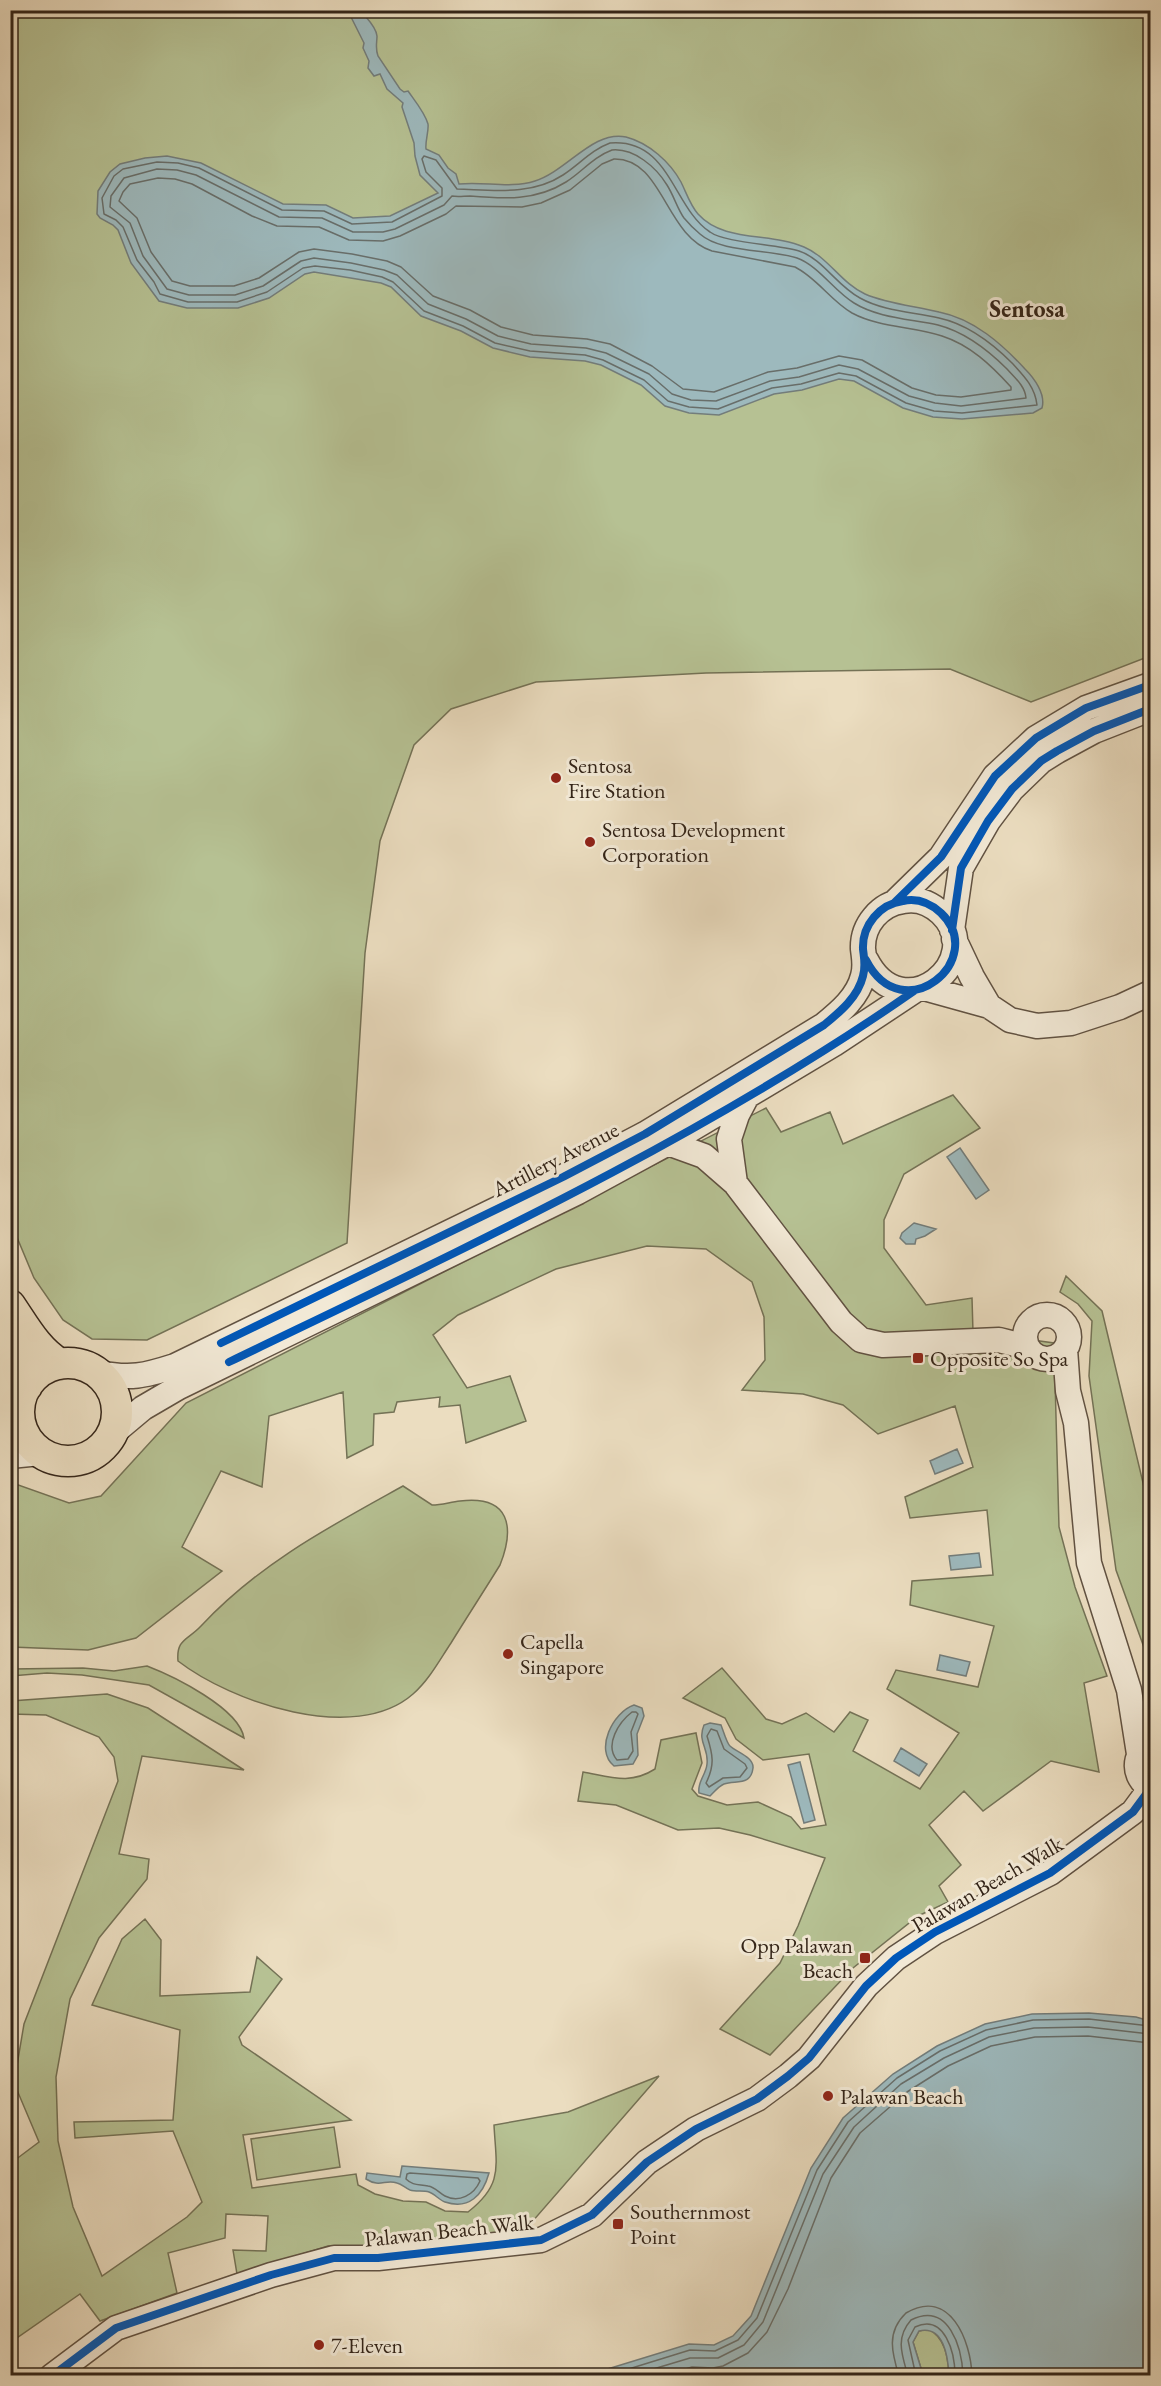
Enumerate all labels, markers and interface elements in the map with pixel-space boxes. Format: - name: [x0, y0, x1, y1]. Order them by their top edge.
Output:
- district label: Sentosa: [989, 293, 1065, 324]
- place label: Sentosa Fire Station: [568, 751, 666, 805]
- marker: Sentosa Fire Station: [549, 771, 563, 785]
- place label: Sentosa Development Corporation: [602, 815, 785, 869]
- marker: Sentosa Development Corporation: [583, 835, 597, 849]
- street label: Artillery Avenue: [486, 1115, 624, 1204]
- place label: Opposite So Spa: [930, 1344, 1069, 1373]
- marker: Opposite So Spa: [911, 1351, 925, 1365]
- place label: Capella Singapore: [520, 1627, 604, 1681]
- marker: Capella Singapore: [501, 1647, 515, 1661]
- street label: Palawan Beach Walk: [906, 1829, 1069, 1940]
- place label: Opp Palawan Beach: [740, 1931, 853, 1985]
- marker: Opp Palawan Beach: [858, 1951, 872, 1965]
- place label: Palawan Beach: [840, 2082, 964, 2111]
- marker: Palawan Beach: [821, 2089, 835, 2103]
- place label: Southernmost Point: [630, 2197, 751, 2251]
- street label: Palawan Beach Walk: [363, 2207, 536, 2254]
- marker: Southernmost Point: [611, 2217, 625, 2231]
- place label: 7-Eleven: [331, 2331, 404, 2360]
- marker: 7-Eleven: [312, 2338, 326, 2352]

